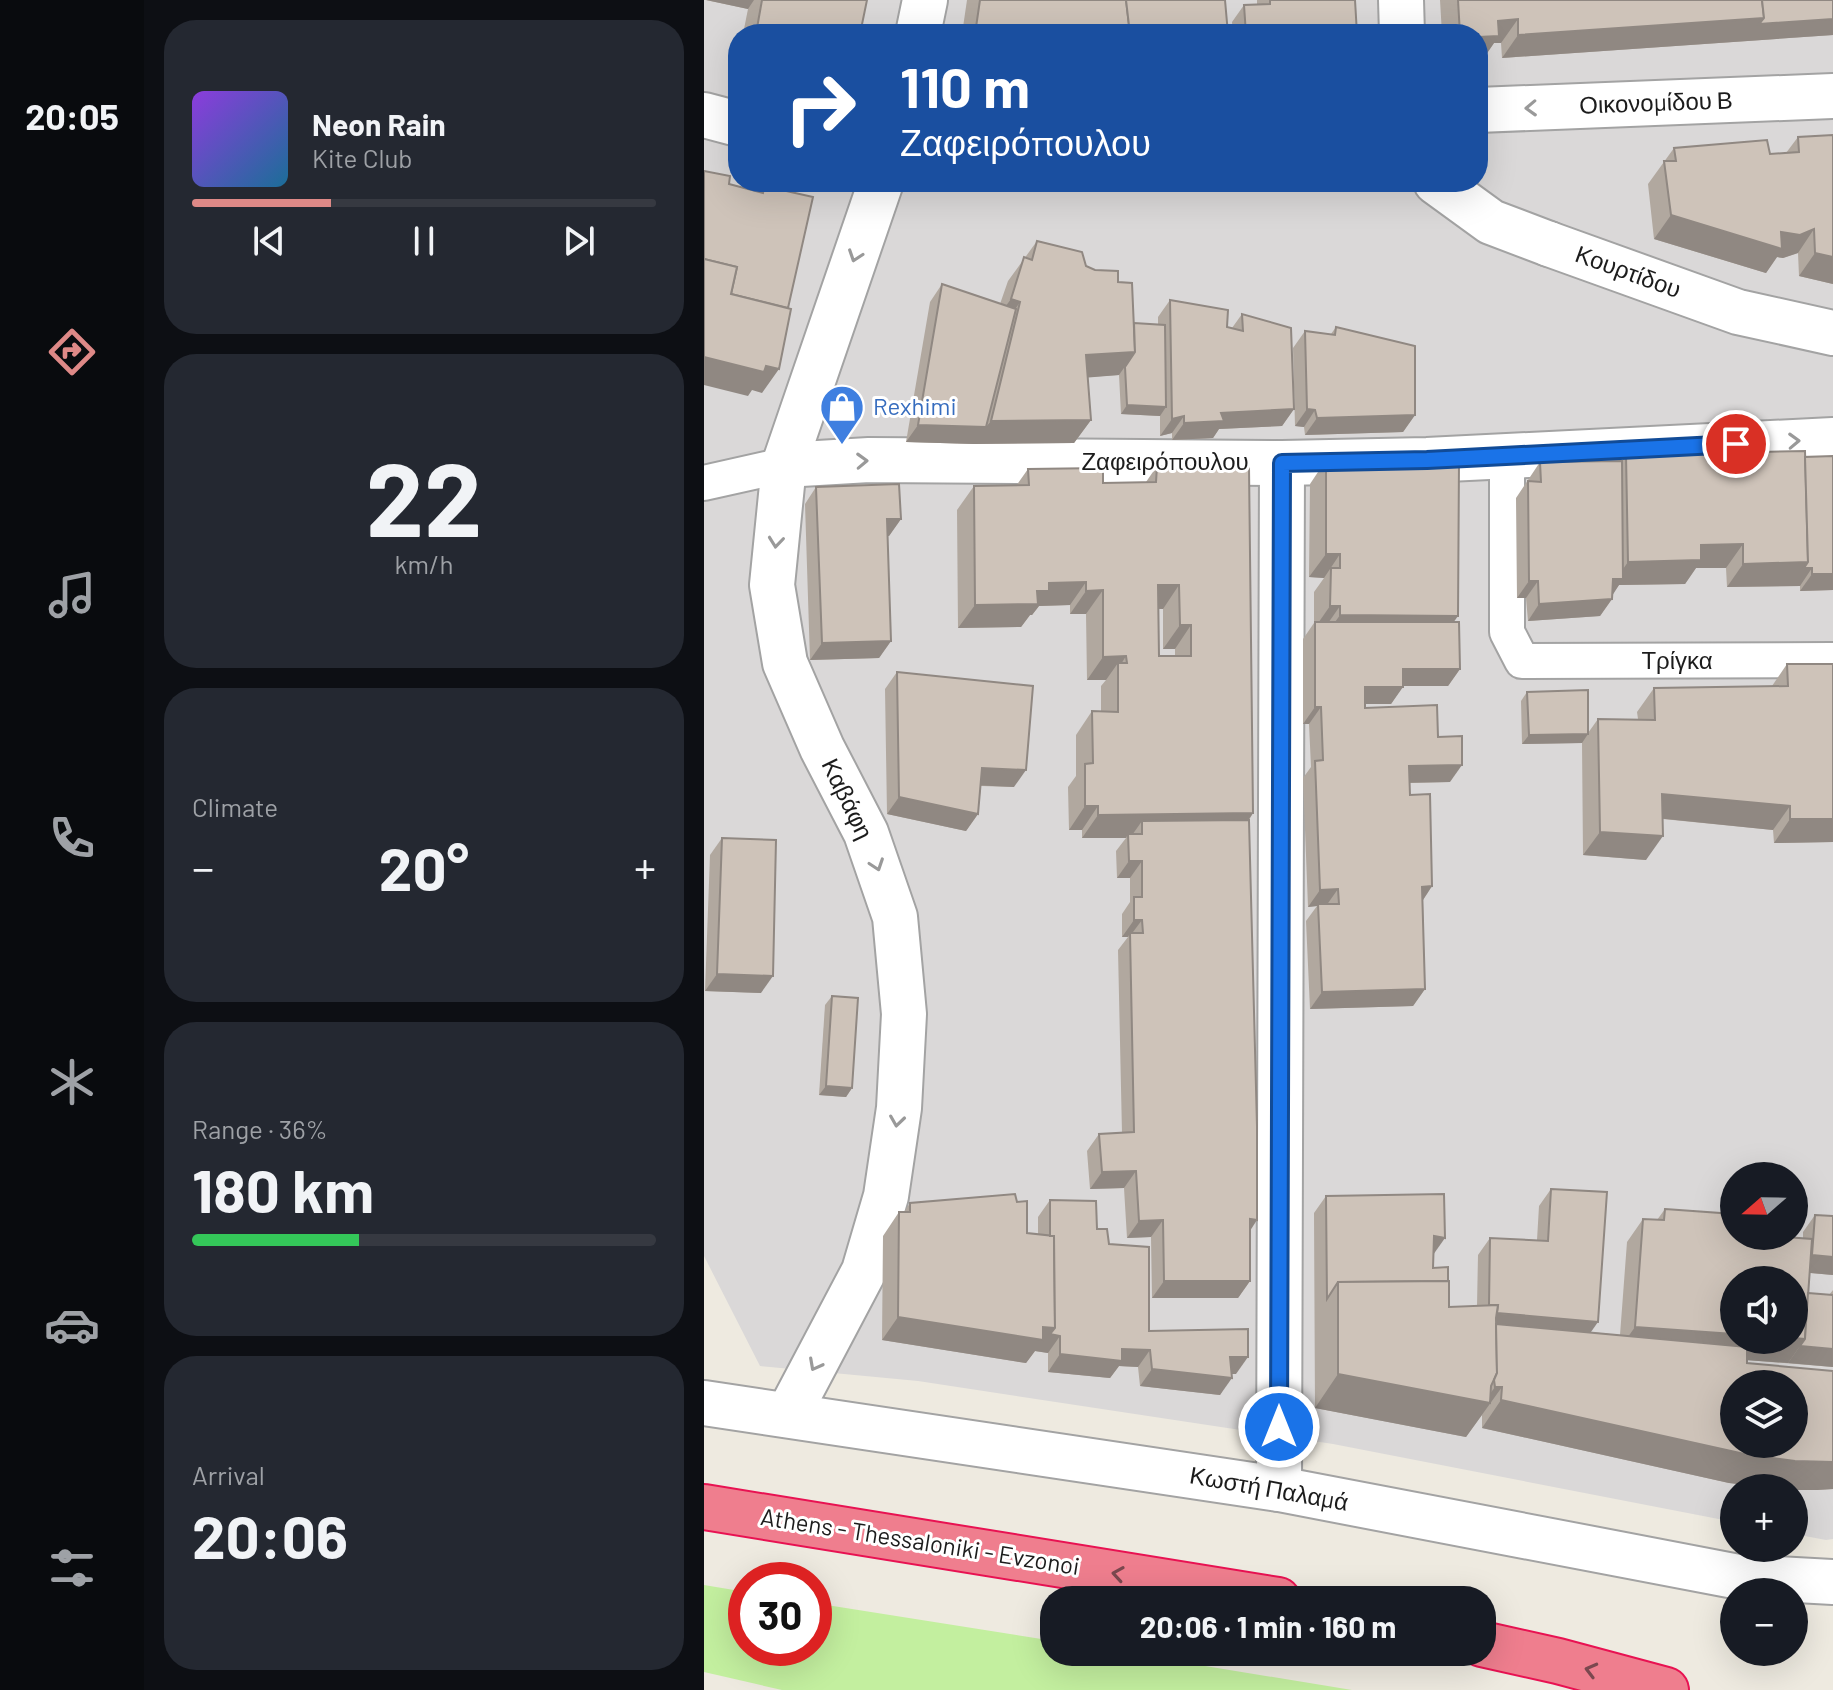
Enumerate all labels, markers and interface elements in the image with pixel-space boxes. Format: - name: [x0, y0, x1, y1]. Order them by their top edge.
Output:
- text: 110 m: [900, 52, 1030, 119]
- icon: right: [768, 56, 872, 160]
- street label: Οικονομίδου Β: [1579, 84, 1733, 119]
- text: 20:05: [25, 94, 119, 137]
- one-way arrow: [1524, 99, 1537, 116]
- text: Neon Rain: [312, 106, 446, 142]
- text: Ζαφειρόπουλου: [900, 120, 1151, 163]
- text: Kite Club: [312, 142, 413, 173]
- icon: previous: [247, 219, 291, 263]
- icon: pause: [402, 219, 446, 263]
- icon: next: [557, 219, 601, 263]
- street label: Κουρτίδου: [1572, 238, 1685, 303]
- one-way arrow: [849, 248, 865, 262]
- icon: directions: [44, 324, 100, 380]
- shop icon: Rexhimi: [818, 383, 866, 446]
- place label: Rexhimi: [873, 391, 957, 420]
- pin: [1702, 410, 1770, 478]
- icon: arrive: [1714, 422, 1758, 466]
- text: 22: [366, 433, 482, 558]
- one-way arrow: [1788, 433, 1801, 450]
- street label: Ζαφειρόπουλου: [1081, 446, 1249, 475]
- one-way arrow: [856, 452, 869, 469]
- one-way arrow: [768, 536, 785, 549]
- text: km/h: [395, 548, 453, 579]
- icon: music: [44, 567, 100, 623]
- street label: Τρίγκα: [1641, 645, 1713, 674]
- street label: Καβάφη: [816, 753, 880, 843]
- text: Climate: [192, 791, 278, 822]
- icon: phone: [44, 810, 100, 866]
- text: 20°: [379, 831, 469, 903]
- text: −: [192, 840, 214, 893]
- text: +: [634, 840, 656, 893]
- one-way arrow: [867, 857, 883, 871]
- icon: climate: [44, 1054, 100, 1110]
- text: Range · 36%: [192, 1113, 328, 1144]
- one-way arrow: [889, 1114, 906, 1128]
- text: 180 km: [192, 1153, 374, 1225]
- north arrow: [1720, 1162, 1808, 1250]
- map controls: [1720, 1162, 1808, 1666]
- button: sound: [1720, 1266, 1808, 1354]
- icon: car: [44, 1297, 100, 1353]
- one-way arrow: [809, 1357, 824, 1371]
- button: layers: [1720, 1370, 1808, 1458]
- position arrow: [1237, 1385, 1321, 1469]
- text: Arrival: [192, 1459, 265, 1490]
- street label: Κωστή Παλαμά: [1188, 1459, 1351, 1516]
- button: +: [1720, 1474, 1808, 1562]
- text: 20:06: [192, 1499, 348, 1571]
- street label: Athens - Thessaloniki - Evzonoi: [759, 1501, 1082, 1580]
- icon: filters: [44, 1540, 100, 1596]
- speed limit sign: 30: [728, 1562, 832, 1666]
- one-way arrow: [1111, 1566, 1124, 1583]
- button: −: [1720, 1578, 1808, 1666]
- text: 20:06 · 1 min · 160 m: [1140, 1608, 1396, 1644]
- one-way arrow: [1585, 1662, 1599, 1679]

